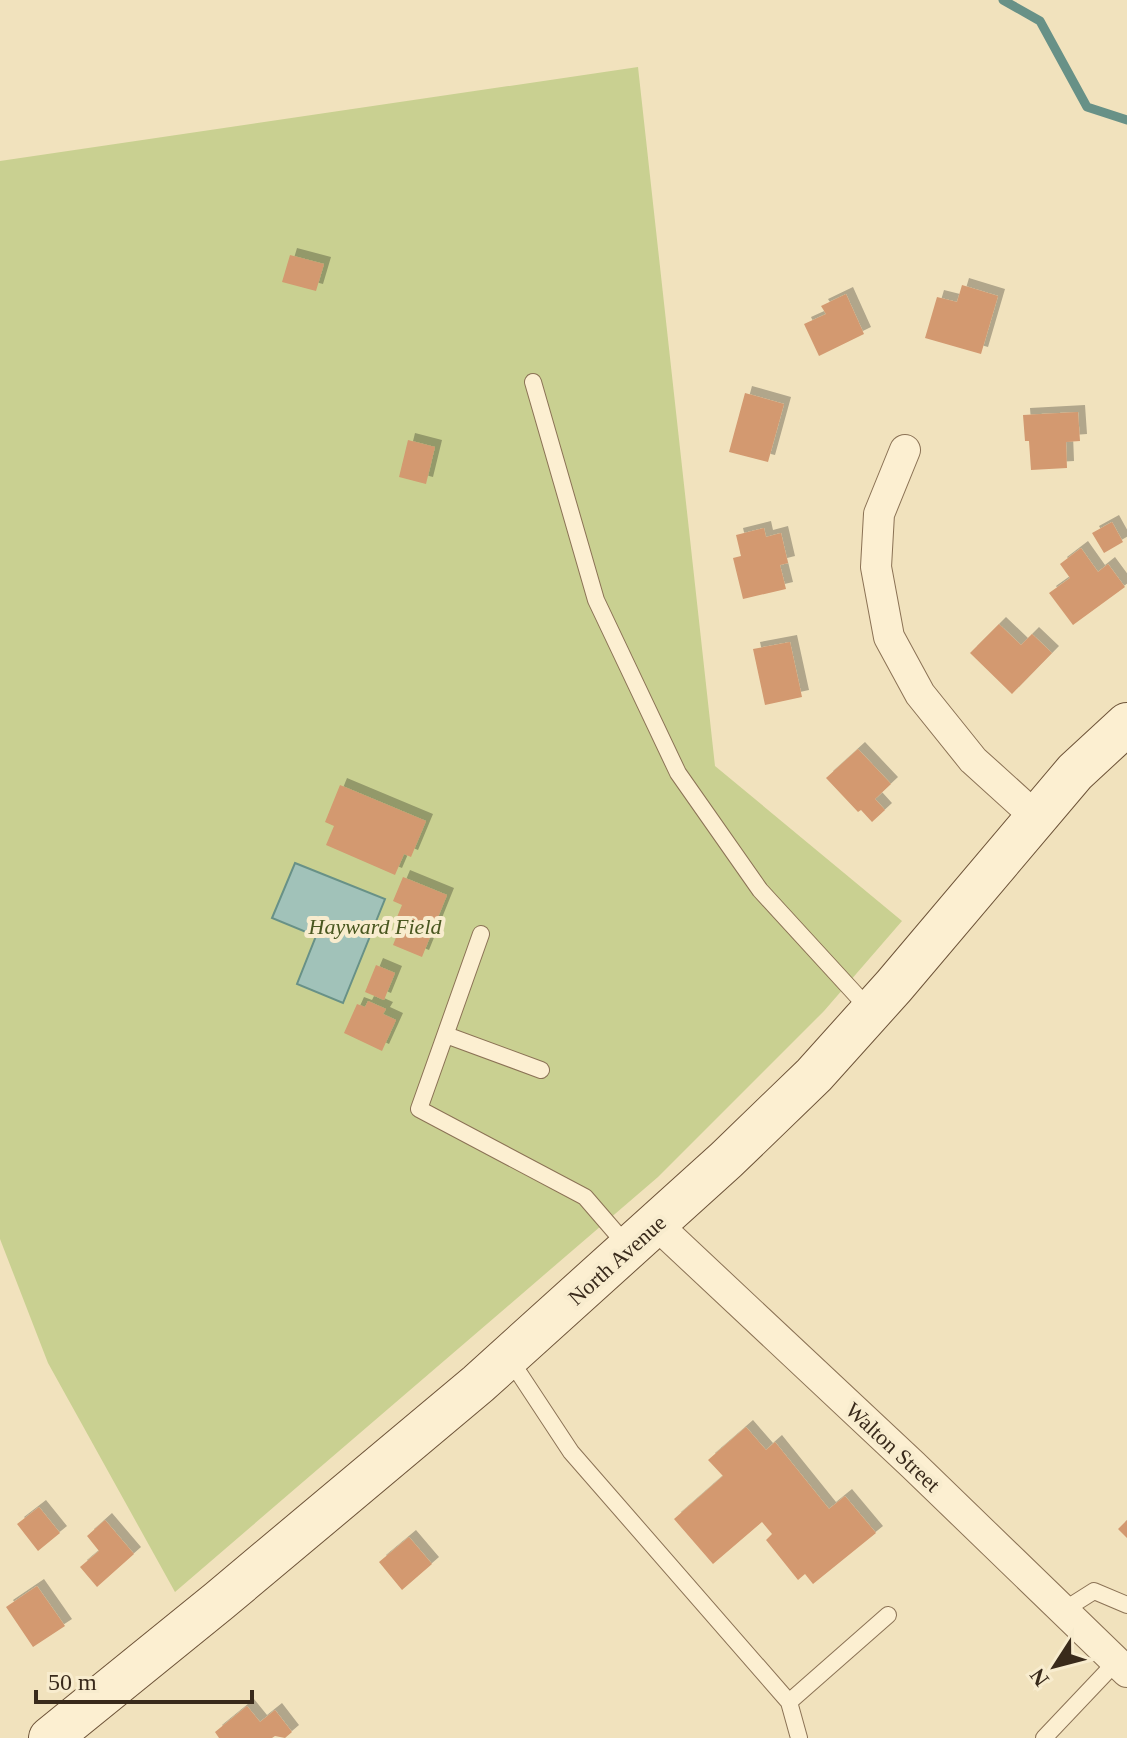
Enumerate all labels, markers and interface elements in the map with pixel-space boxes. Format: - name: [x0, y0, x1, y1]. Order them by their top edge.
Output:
- park label: Hayward Field: [308, 914, 442, 939]
- street label: North Avenue: [563, 1210, 671, 1310]
- street label: Walton Street: [841, 1397, 945, 1497]
- north arrow: [1015, 1626, 1095, 1706]
- scale bar: [36, 1654, 252, 1704]
- text: N: [1024, 1664, 1054, 1691]
- text: 50 m: [48, 1669, 97, 1695]

